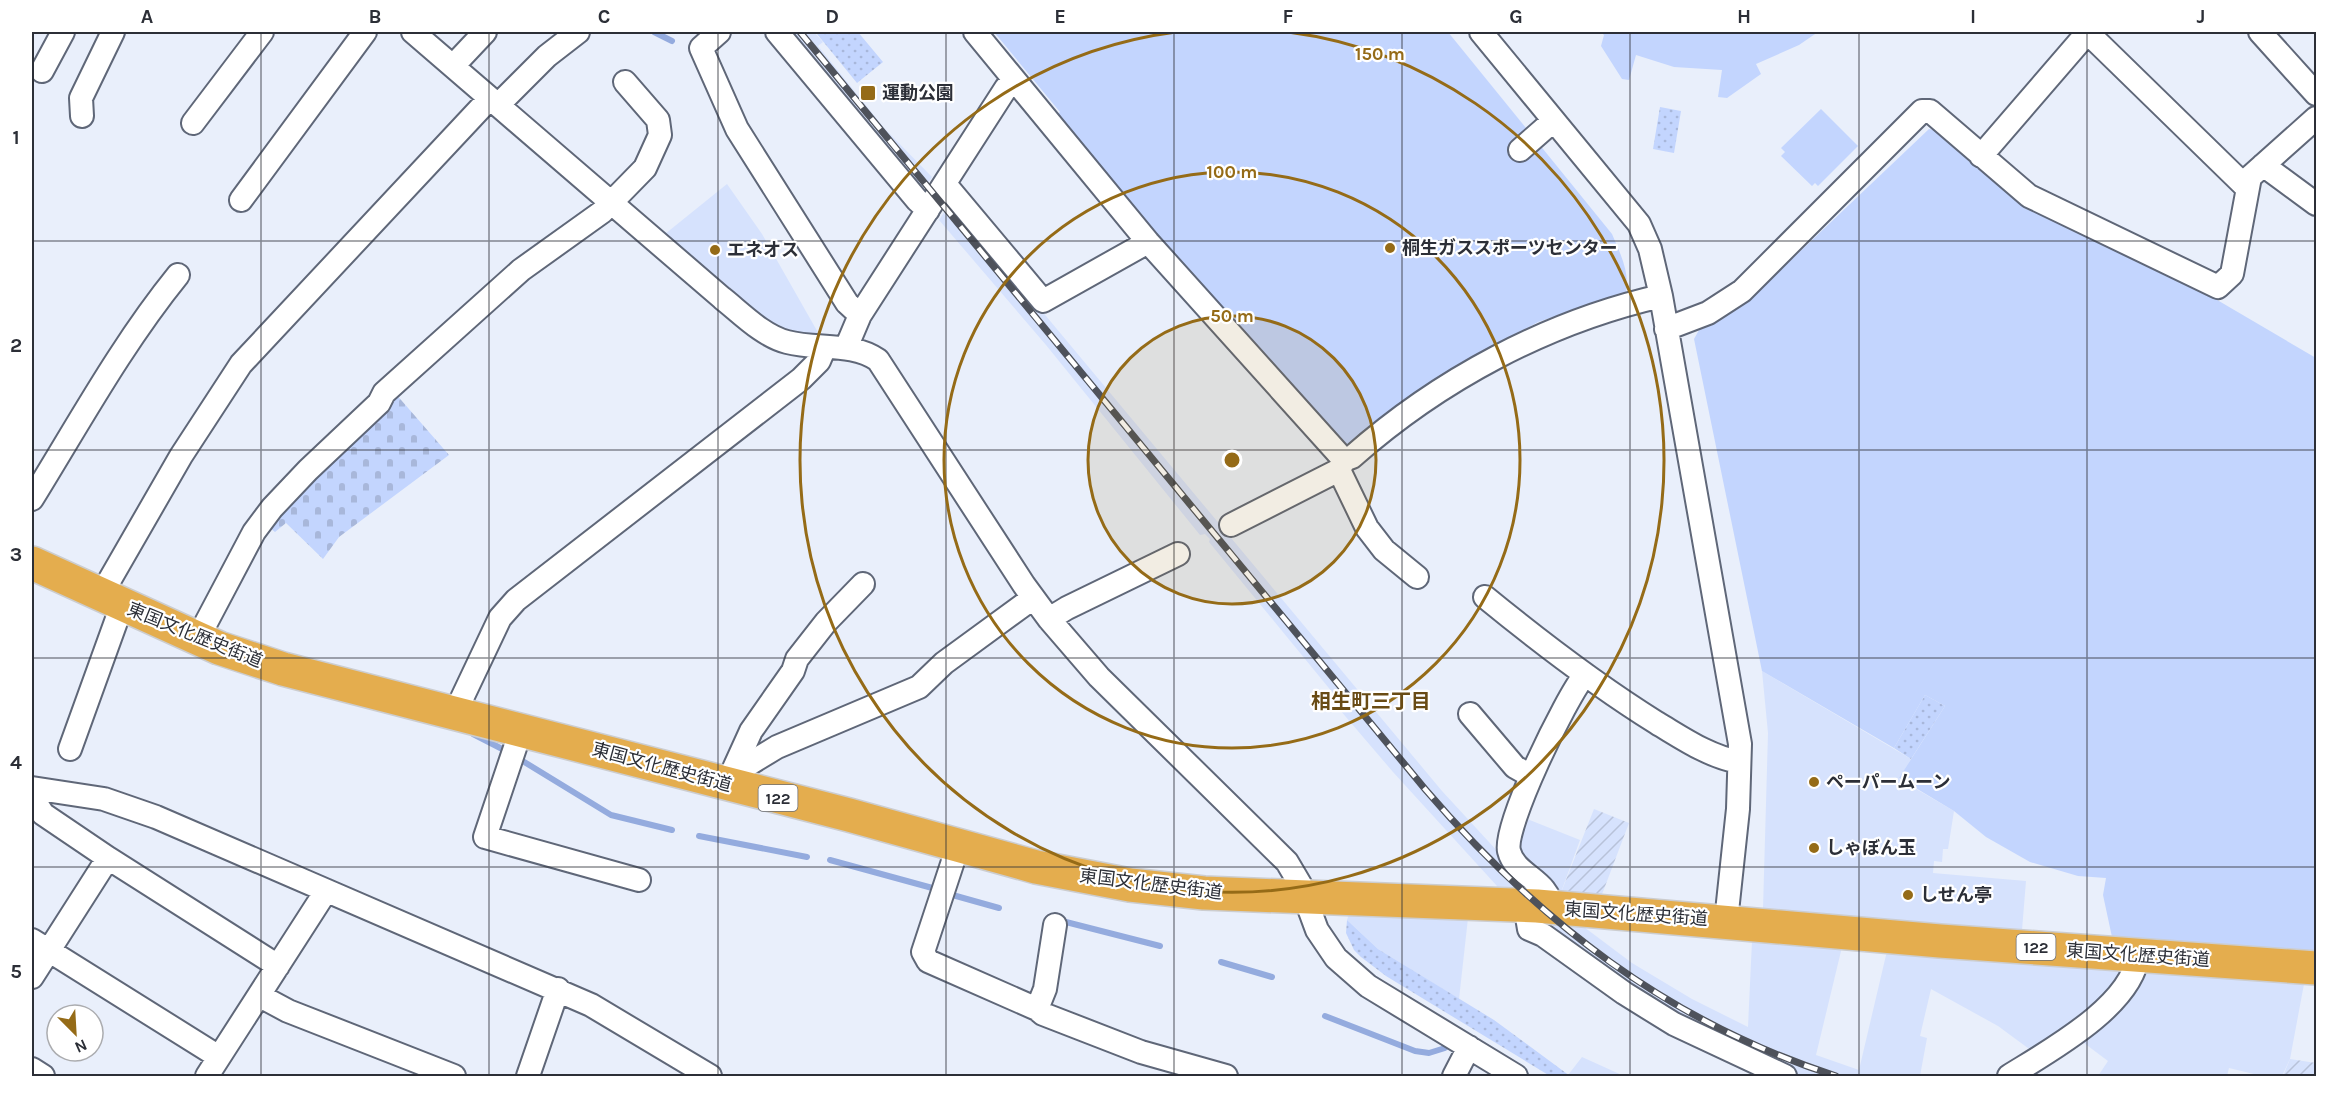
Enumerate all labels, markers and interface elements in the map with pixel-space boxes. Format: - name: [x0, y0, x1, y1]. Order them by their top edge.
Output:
- text: A: [141, 5, 154, 28]
- text: B: [369, 5, 381, 28]
- text: C: [598, 5, 610, 28]
- text: D: [825, 5, 839, 28]
- text: E: [1054, 5, 1066, 28]
- text: F: [1283, 5, 1294, 28]
- text: G: [1509, 5, 1523, 28]
- text: H: [1737, 5, 1751, 28]
- text: I: [1970, 5, 1976, 28]
- text: J: [2197, 5, 2205, 28]
- text: 150 m: [1355, 43, 1405, 65]
- place label: 運動公園: [882, 82, 954, 104]
- marker: 運動公園: [859, 84, 877, 102]
- text: 1: [12, 126, 20, 149]
- text: 100 m: [1207, 161, 1257, 183]
- place label: 桐生ガススポーツセンター: [1402, 237, 1618, 259]
- place label: エネオス: [727, 239, 799, 261]
- marker: 桐生ガススポーツセンター: [1383, 241, 1397, 255]
- marker: エネオス: [708, 243, 722, 257]
- text: 50 m: [1210, 305, 1254, 327]
- text: 2: [10, 334, 22, 357]
- centre of rings: [1222, 450, 1242, 470]
- text: 3: [10, 543, 22, 566]
- street label: 東国文化歴史街道: [124, 598, 266, 672]
- district label: 相生町三丁目: [1311, 690, 1431, 713]
- street label: 東国文化歴史街道: [590, 738, 734, 796]
- text: 4: [10, 751, 22, 774]
- place label: ペーパームーン: [1826, 771, 1950, 793]
- marker: ペーパームーン: [1807, 775, 1821, 789]
- road number: 122: [758, 785, 798, 811]
- place label: しゃぼん玉: [1826, 837, 1916, 859]
- marker: しゃぼん玉: [1807, 841, 1821, 855]
- street label: 東国文化歴史街道: [1078, 864, 1224, 904]
- place label: しせん亭: [1920, 884, 1992, 906]
- marker: しせん亭: [1901, 888, 1915, 902]
- street label: 東国文化歴史街道: [1563, 898, 1709, 930]
- road number: 122: [2016, 934, 2056, 960]
- street label: 東国文化歴史街道: [2065, 939, 2211, 971]
- text: 5: [10, 960, 22, 983]
- north arrow: [45, 1003, 105, 1063]
- text: N: [72, 1035, 90, 1057]

